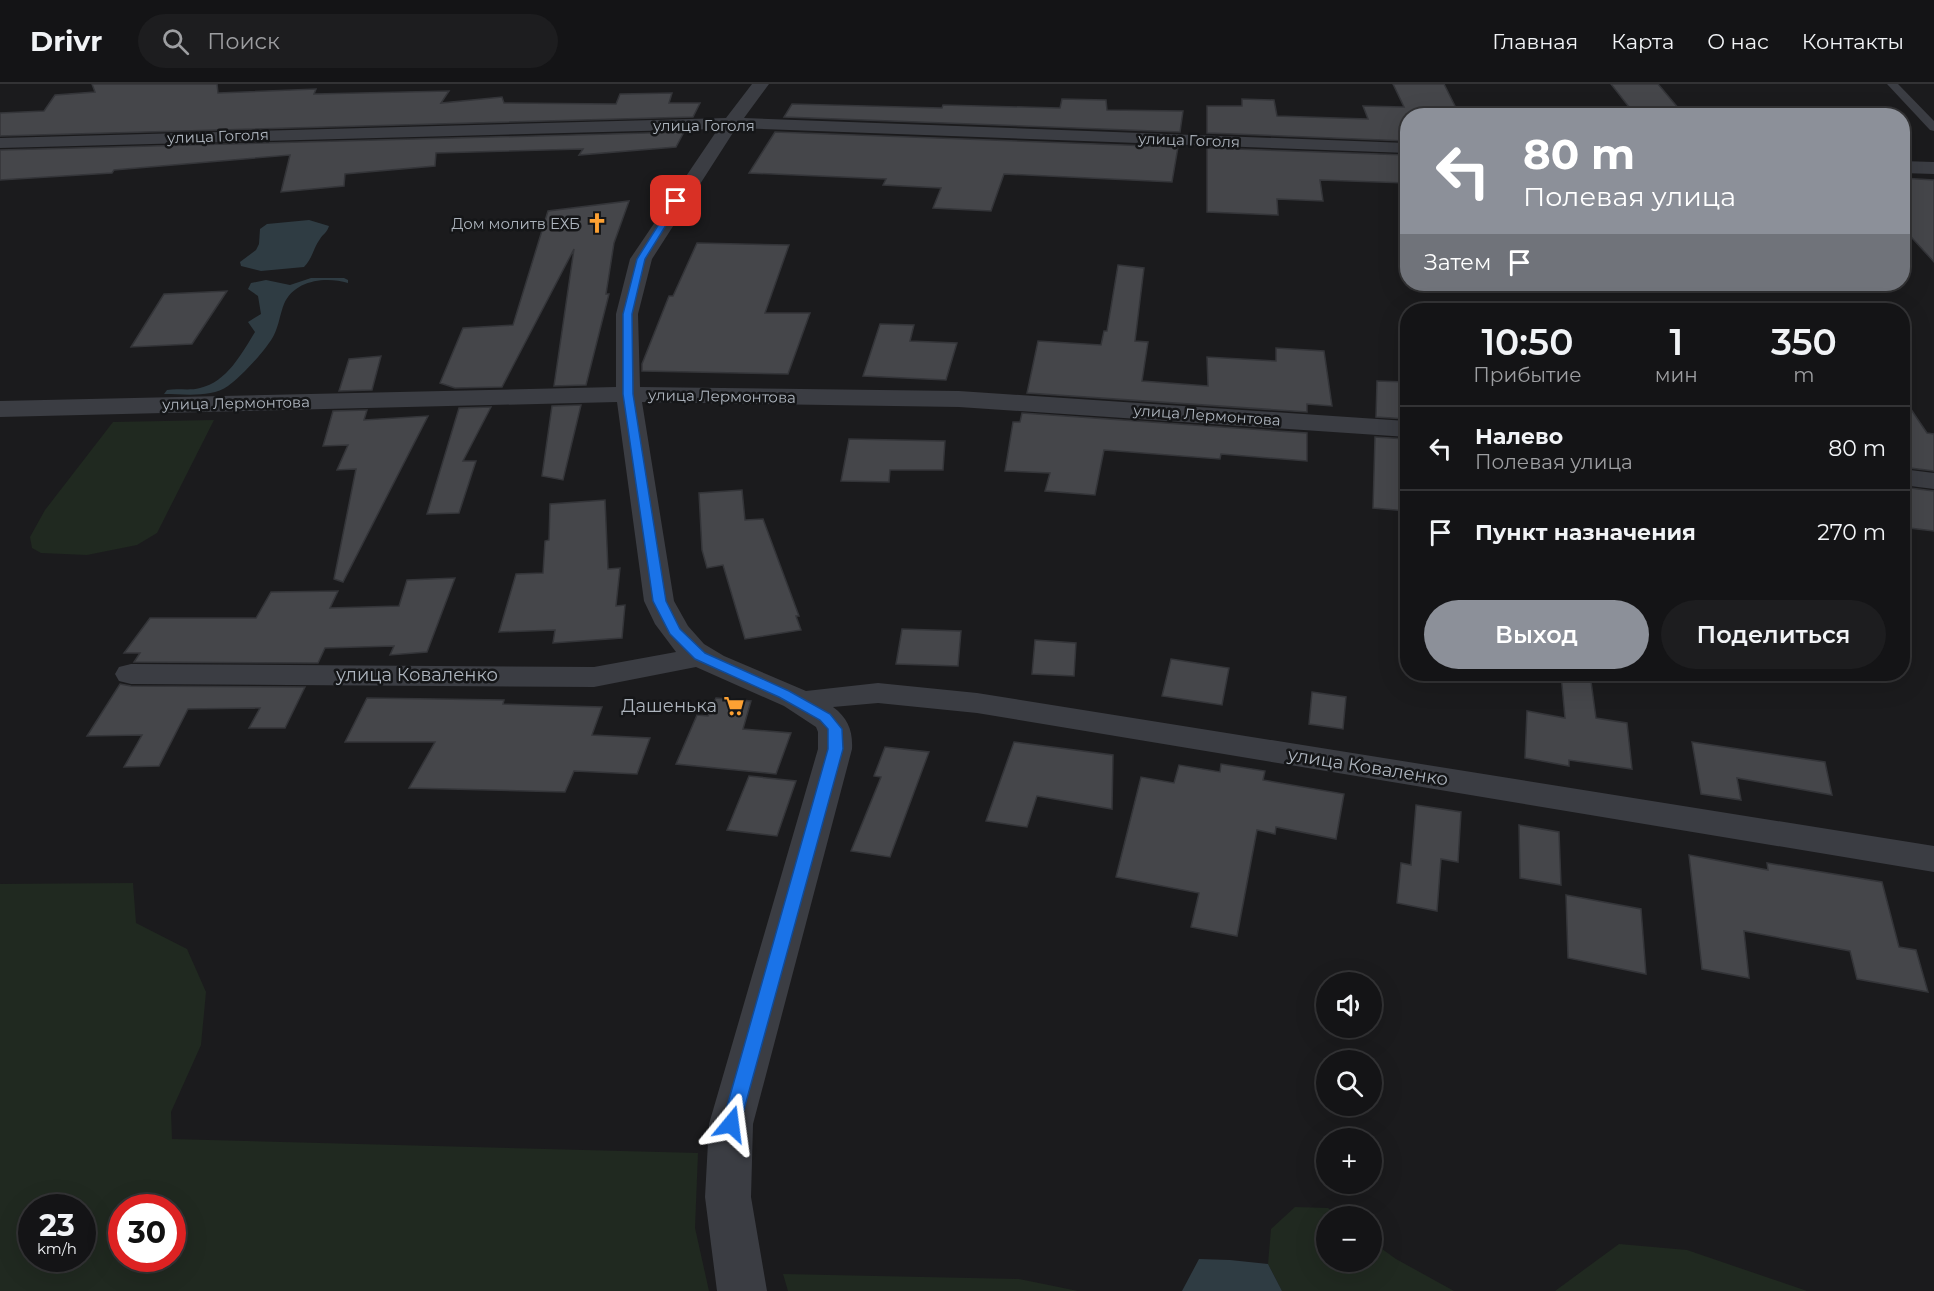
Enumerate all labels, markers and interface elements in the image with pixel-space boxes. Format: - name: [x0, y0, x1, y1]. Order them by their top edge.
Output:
- search box: [138, 14, 558, 68]
- text: Drivr: [30, 24, 102, 58]
- icon: search: [159, 25, 192, 58]
- text: Поиск: [207, 28, 280, 55]
- text: Главная: [1492, 29, 1578, 54]
- text: Карта: [1611, 29, 1674, 54]
- text: О нас: [1707, 29, 1769, 54]
- text: Контакты: [1802, 29, 1904, 54]
- street label: улица Гоголя: [652, 116, 755, 135]
- street label: улица Гоголя: [166, 125, 269, 147]
- text: 80 m: [1523, 128, 1635, 180]
- street label: улица Гоголя: [1137, 129, 1240, 151]
- icon: left: [1424, 132, 1502, 210]
- pin: [650, 175, 701, 226]
- text: Полевая улица: [1523, 180, 1736, 213]
- icon: arrive: [659, 184, 692, 217]
- church icon: Дом молитв ЕХБ: [585, 211, 609, 235]
- place label: Дом молитв ЕХБ: [452, 214, 580, 233]
- icon: arrive: [1503, 246, 1536, 279]
- text: Затем: [1424, 249, 1491, 276]
- text: 10:50: [1481, 320, 1573, 364]
- text: 1: [1669, 320, 1683, 364]
- text: 350: [1771, 320, 1837, 364]
- text: Прибытие: [1473, 363, 1582, 387]
- text: мин: [1655, 363, 1698, 387]
- text: m: [1793, 363, 1815, 387]
- street label: улица Лермонтова: [647, 385, 796, 407]
- street label: улица Лермонтова: [161, 392, 310, 414]
- street label: улица Лермонтова: [1132, 400, 1281, 430]
- text: Налево: [1475, 423, 1563, 450]
- icon: left: [1424, 432, 1457, 465]
- text: 80 m: [1828, 435, 1886, 462]
- text: Полевая улица: [1475, 450, 1633, 474]
- icon: arrive: [1424, 516, 1457, 549]
- text: Пункт назначения: [1475, 519, 1696, 546]
- text: 270 m: [1817, 519, 1886, 546]
- button: Выход: [1424, 600, 1649, 669]
- button: Поделиться: [1661, 600, 1886, 669]
- street label: улица Коваленко: [335, 664, 498, 686]
- supermarket icon: Дашенька: [722, 694, 746, 718]
- place label: Дашенька: [621, 695, 717, 717]
- street label: улица Коваленко: [1285, 743, 1450, 791]
- map controls: [1316, 972, 1382, 1272]
- button: sound: [1316, 972, 1382, 1038]
- button: search: [1316, 1050, 1382, 1116]
- position arrow: [699, 1092, 763, 1156]
- button: +: [1316, 1128, 1382, 1194]
- speed limit sign: 30: [108, 1194, 186, 1272]
- button: −: [1316, 1206, 1382, 1272]
- text: 23: [39, 1207, 75, 1244]
- text: km/h: [37, 1239, 77, 1258]

